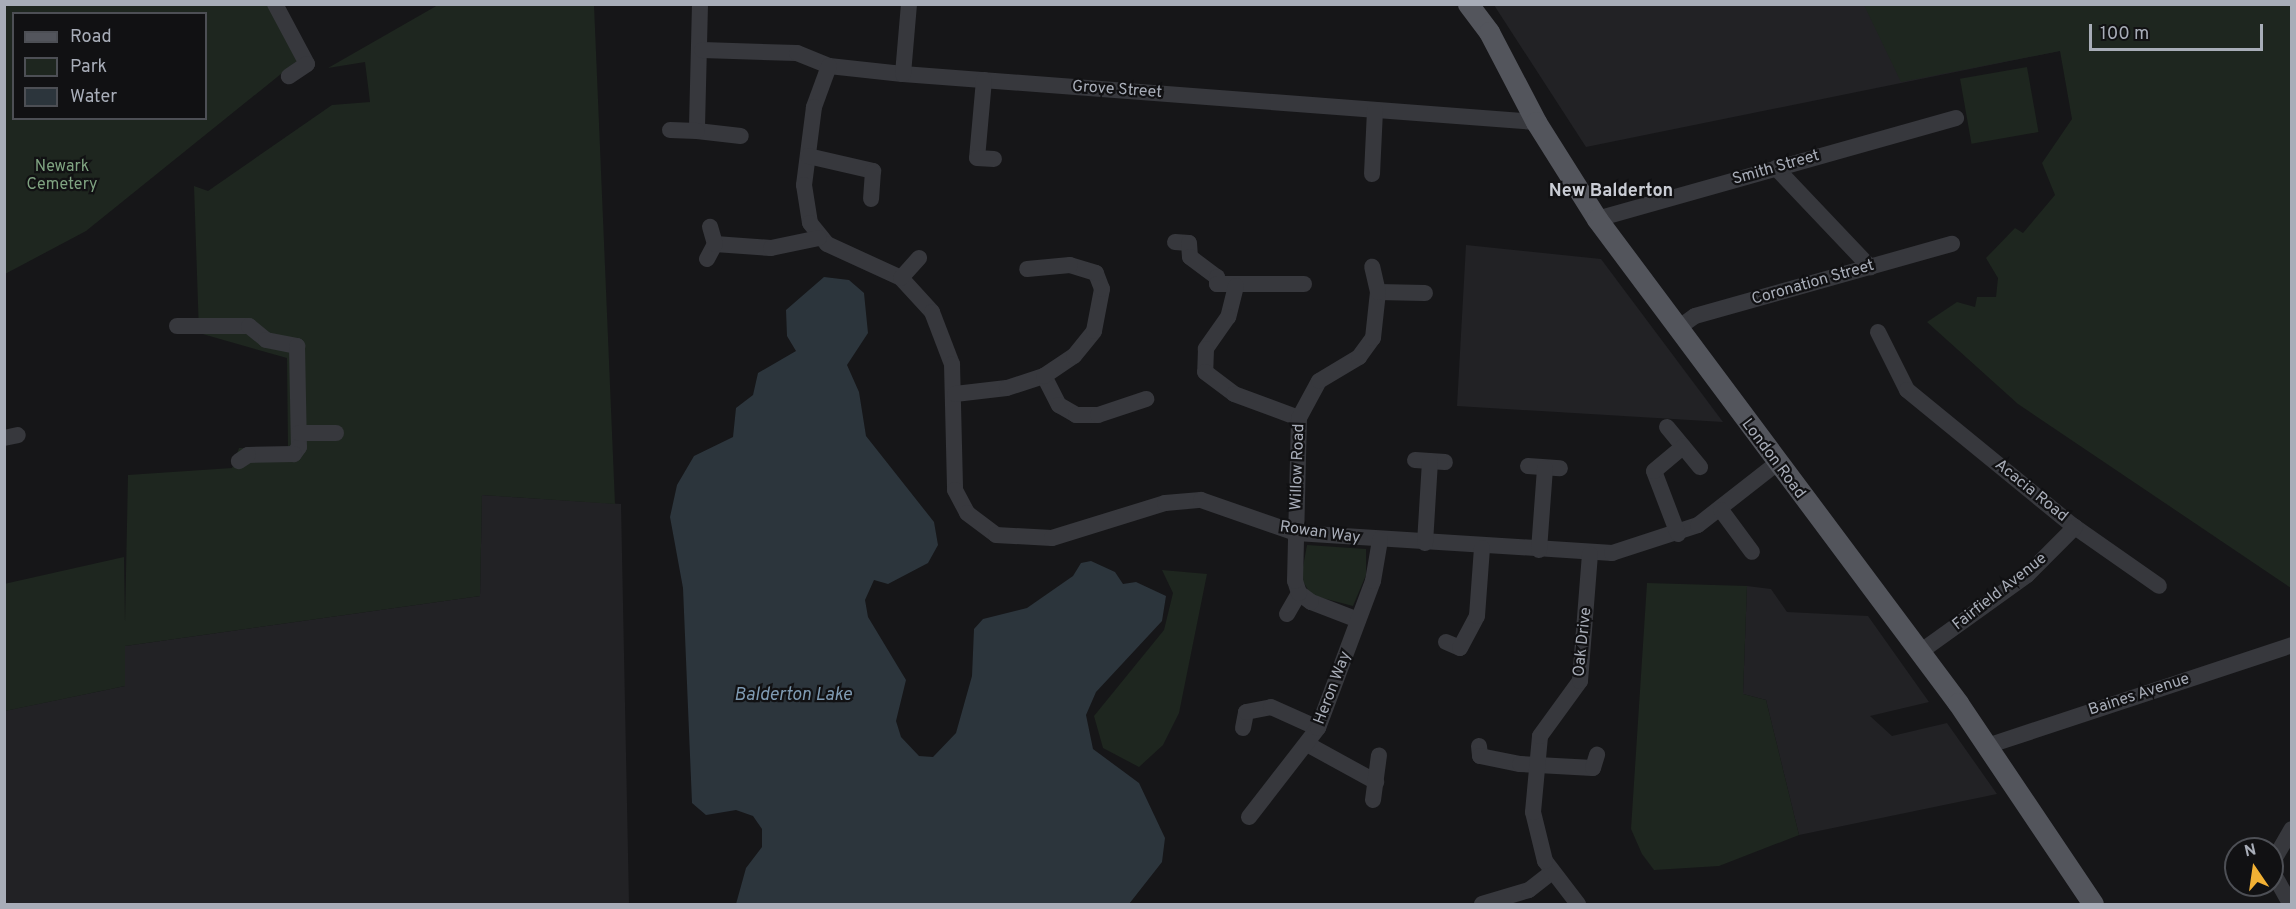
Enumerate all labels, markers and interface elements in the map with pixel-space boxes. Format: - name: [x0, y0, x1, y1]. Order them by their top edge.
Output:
- legend: [12, 12, 207, 120]
- scale bar: [2092, 12, 2266, 50]
- text: 100 m: [2100, 23, 2149, 46]
- text: Road: [70, 26, 112, 49]
- text: Park: [70, 56, 107, 79]
- street label: Grove Street: [1071, 77, 1163, 103]
- text: Water: [70, 86, 117, 109]
- street label: Smith Street: [1730, 146, 1822, 190]
- park label: Newark Cemetery: [27, 157, 97, 195]
- district label: New Balderton: [1549, 181, 1673, 203]
- street label: Coronation Street: [1749, 256, 1877, 310]
- street label: London Road: [1737, 415, 1809, 503]
- street label: Willow Road: [1287, 423, 1309, 511]
- street label: Acacia Road: [1991, 456, 2071, 526]
- street label: Rowan Way: [1278, 518, 1362, 548]
- street label: Fairfield Avenue: [1949, 549, 2051, 635]
- street label: Oak Drive: [1570, 606, 1596, 678]
- street label: Heron Way: [1310, 648, 1356, 728]
- street label: Baines Avenue: [2086, 670, 2192, 720]
- water label: Balderton Lake: [734, 685, 852, 707]
- north arrow: [2224, 837, 2284, 897]
- text: N: [2243, 840, 2258, 862]

